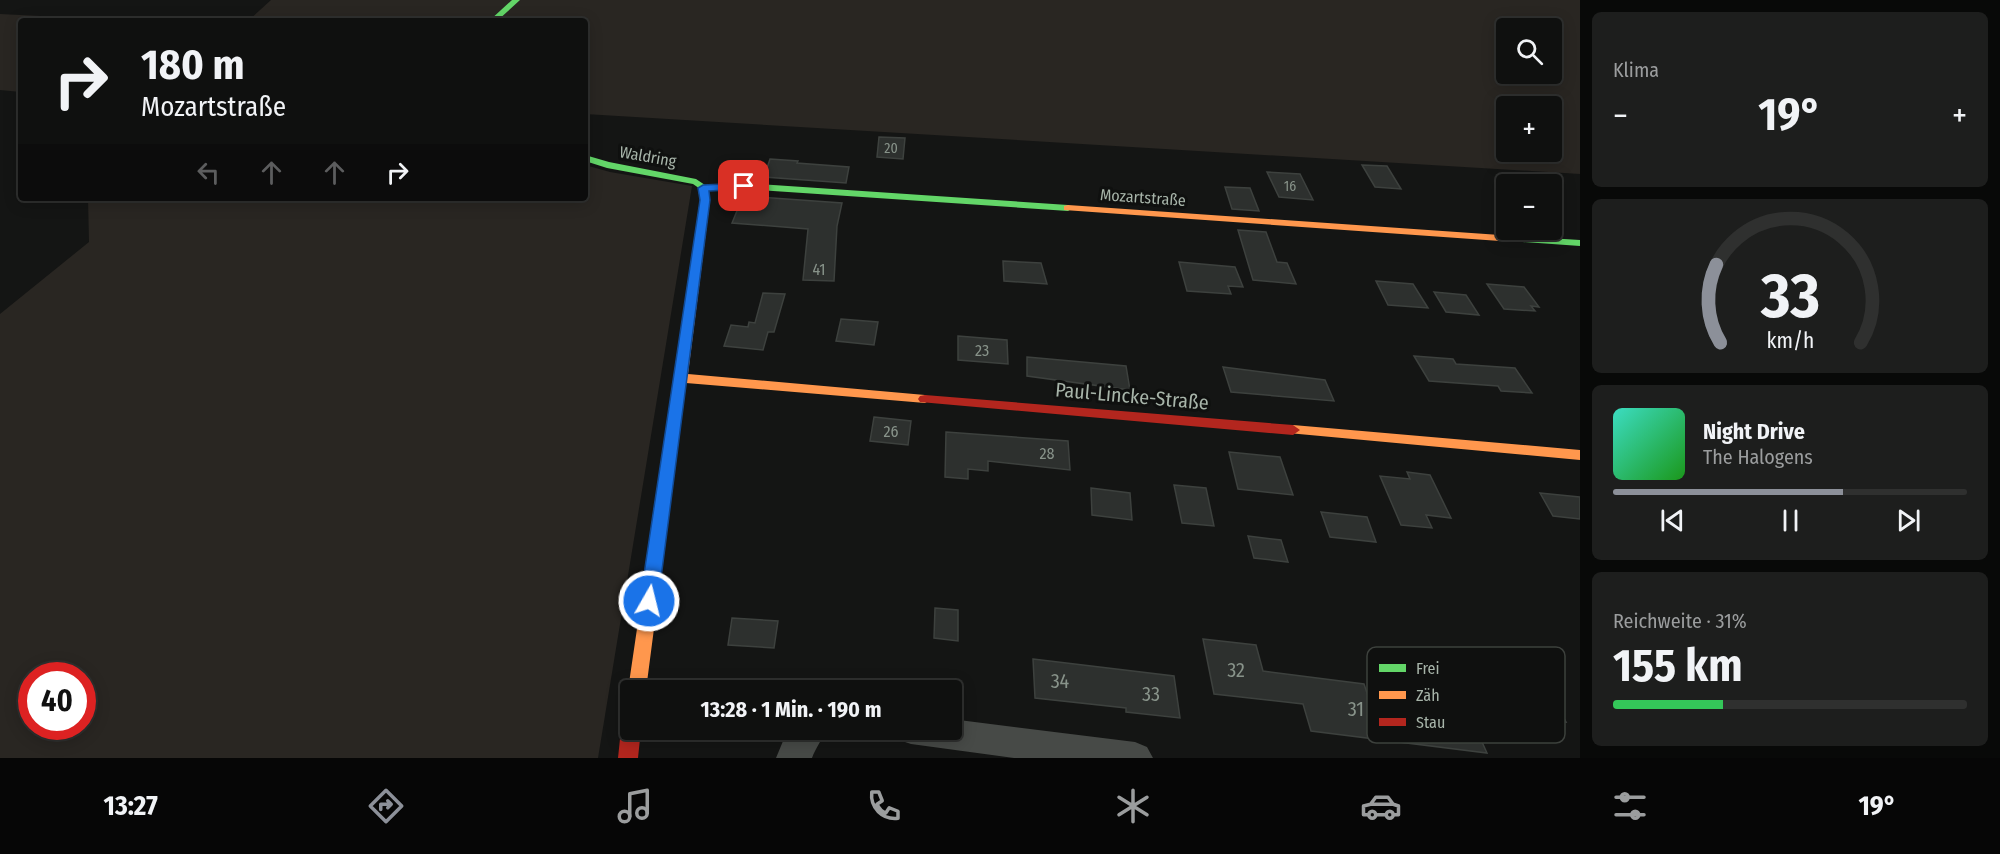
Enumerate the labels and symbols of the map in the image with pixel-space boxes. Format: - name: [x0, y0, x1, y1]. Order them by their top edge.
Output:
- house number: 20: [884, 140, 898, 157]
- street label: Waldring: [618, 142, 678, 171]
- pin: [718, 160, 769, 211]
- house number: 16: [1284, 178, 1296, 195]
- street label: Mozartstraße: [1099, 185, 1187, 210]
- house number: 41: [812, 260, 826, 279]
- house number: 23: [975, 341, 989, 360]
- street label: Paul-Lincke-Straße: [1054, 377, 1210, 415]
- house number: 26: [884, 422, 899, 441]
- house number: 28: [1039, 444, 1055, 463]
- position arrow: [617, 569, 681, 633]
- legend: [1367, 647, 1565, 743]
- house number: 32: [1227, 658, 1245, 682]
- text: Frei: [1416, 659, 1440, 678]
- speed limit sign: 40: [18, 662, 96, 740]
- house number: 34: [1051, 669, 1070, 693]
- house number: 33: [1142, 682, 1160, 706]
- text: Zäh: [1416, 686, 1440, 705]
- house number: 31: [1348, 697, 1364, 721]
- text: Stau: [1416, 713, 1445, 732]

